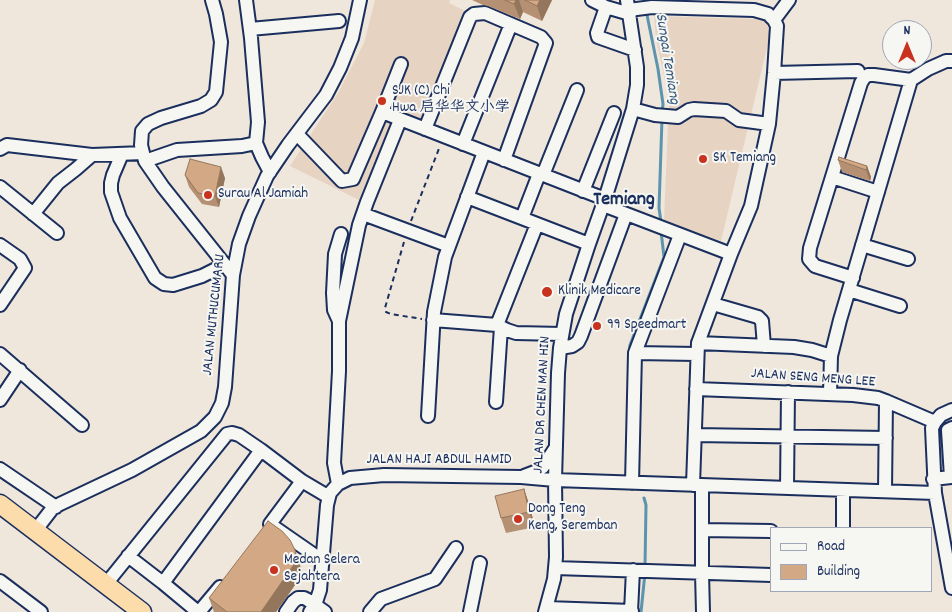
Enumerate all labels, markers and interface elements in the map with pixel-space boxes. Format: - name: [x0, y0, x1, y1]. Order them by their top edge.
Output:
- water label: Sungai Temiang: [649, 12, 683, 106]
- north arrow: [882, 20, 932, 70]
- text: N: [904, 21, 910, 41]
- place label: SJK (C) Chi Hwa 启华华文小学: [392, 83, 510, 118]
- marker: SJK (C) Chi Hwa 启华华文小学: [376, 95, 388, 107]
- place label: SK Temiang: [713, 150, 776, 168]
- marker: SK Temiang: [697, 153, 709, 165]
- place label: Surau Al Jamiah: [218, 186, 308, 204]
- marker: Surau Al Jamiah: [202, 189, 214, 201]
- district label: Temiang: [593, 189, 655, 213]
- street label: JALAN MUTHUCUMARU: [200, 253, 230, 377]
- place label: Klinik Medicare: [558, 283, 641, 301]
- marker: Klinik Medicare: [540, 285, 554, 299]
- place label: 99 Speedmart: [607, 317, 686, 335]
- marker: 99 Speedmart: [591, 320, 603, 332]
- street label: JALAN DR CHEN MAN HIN: [530, 336, 556, 474]
- street label: JALAN SENG MENG LEE: [750, 366, 876, 392]
- street label: JALAN HAJI ABDUL HAMID: [366, 452, 512, 470]
- place label: Dong Teng Keng, Seremban: [528, 501, 617, 536]
- marker: Dong Teng Keng, Seremban: [512, 513, 524, 525]
- legend: [770, 527, 932, 592]
- text: Road: [817, 536, 845, 558]
- place label: Medan Selera Sejahtera: [284, 552, 360, 587]
- text: Building: [817, 561, 860, 583]
- marker: Medan Selera Sejahtera: [268, 564, 280, 576]

